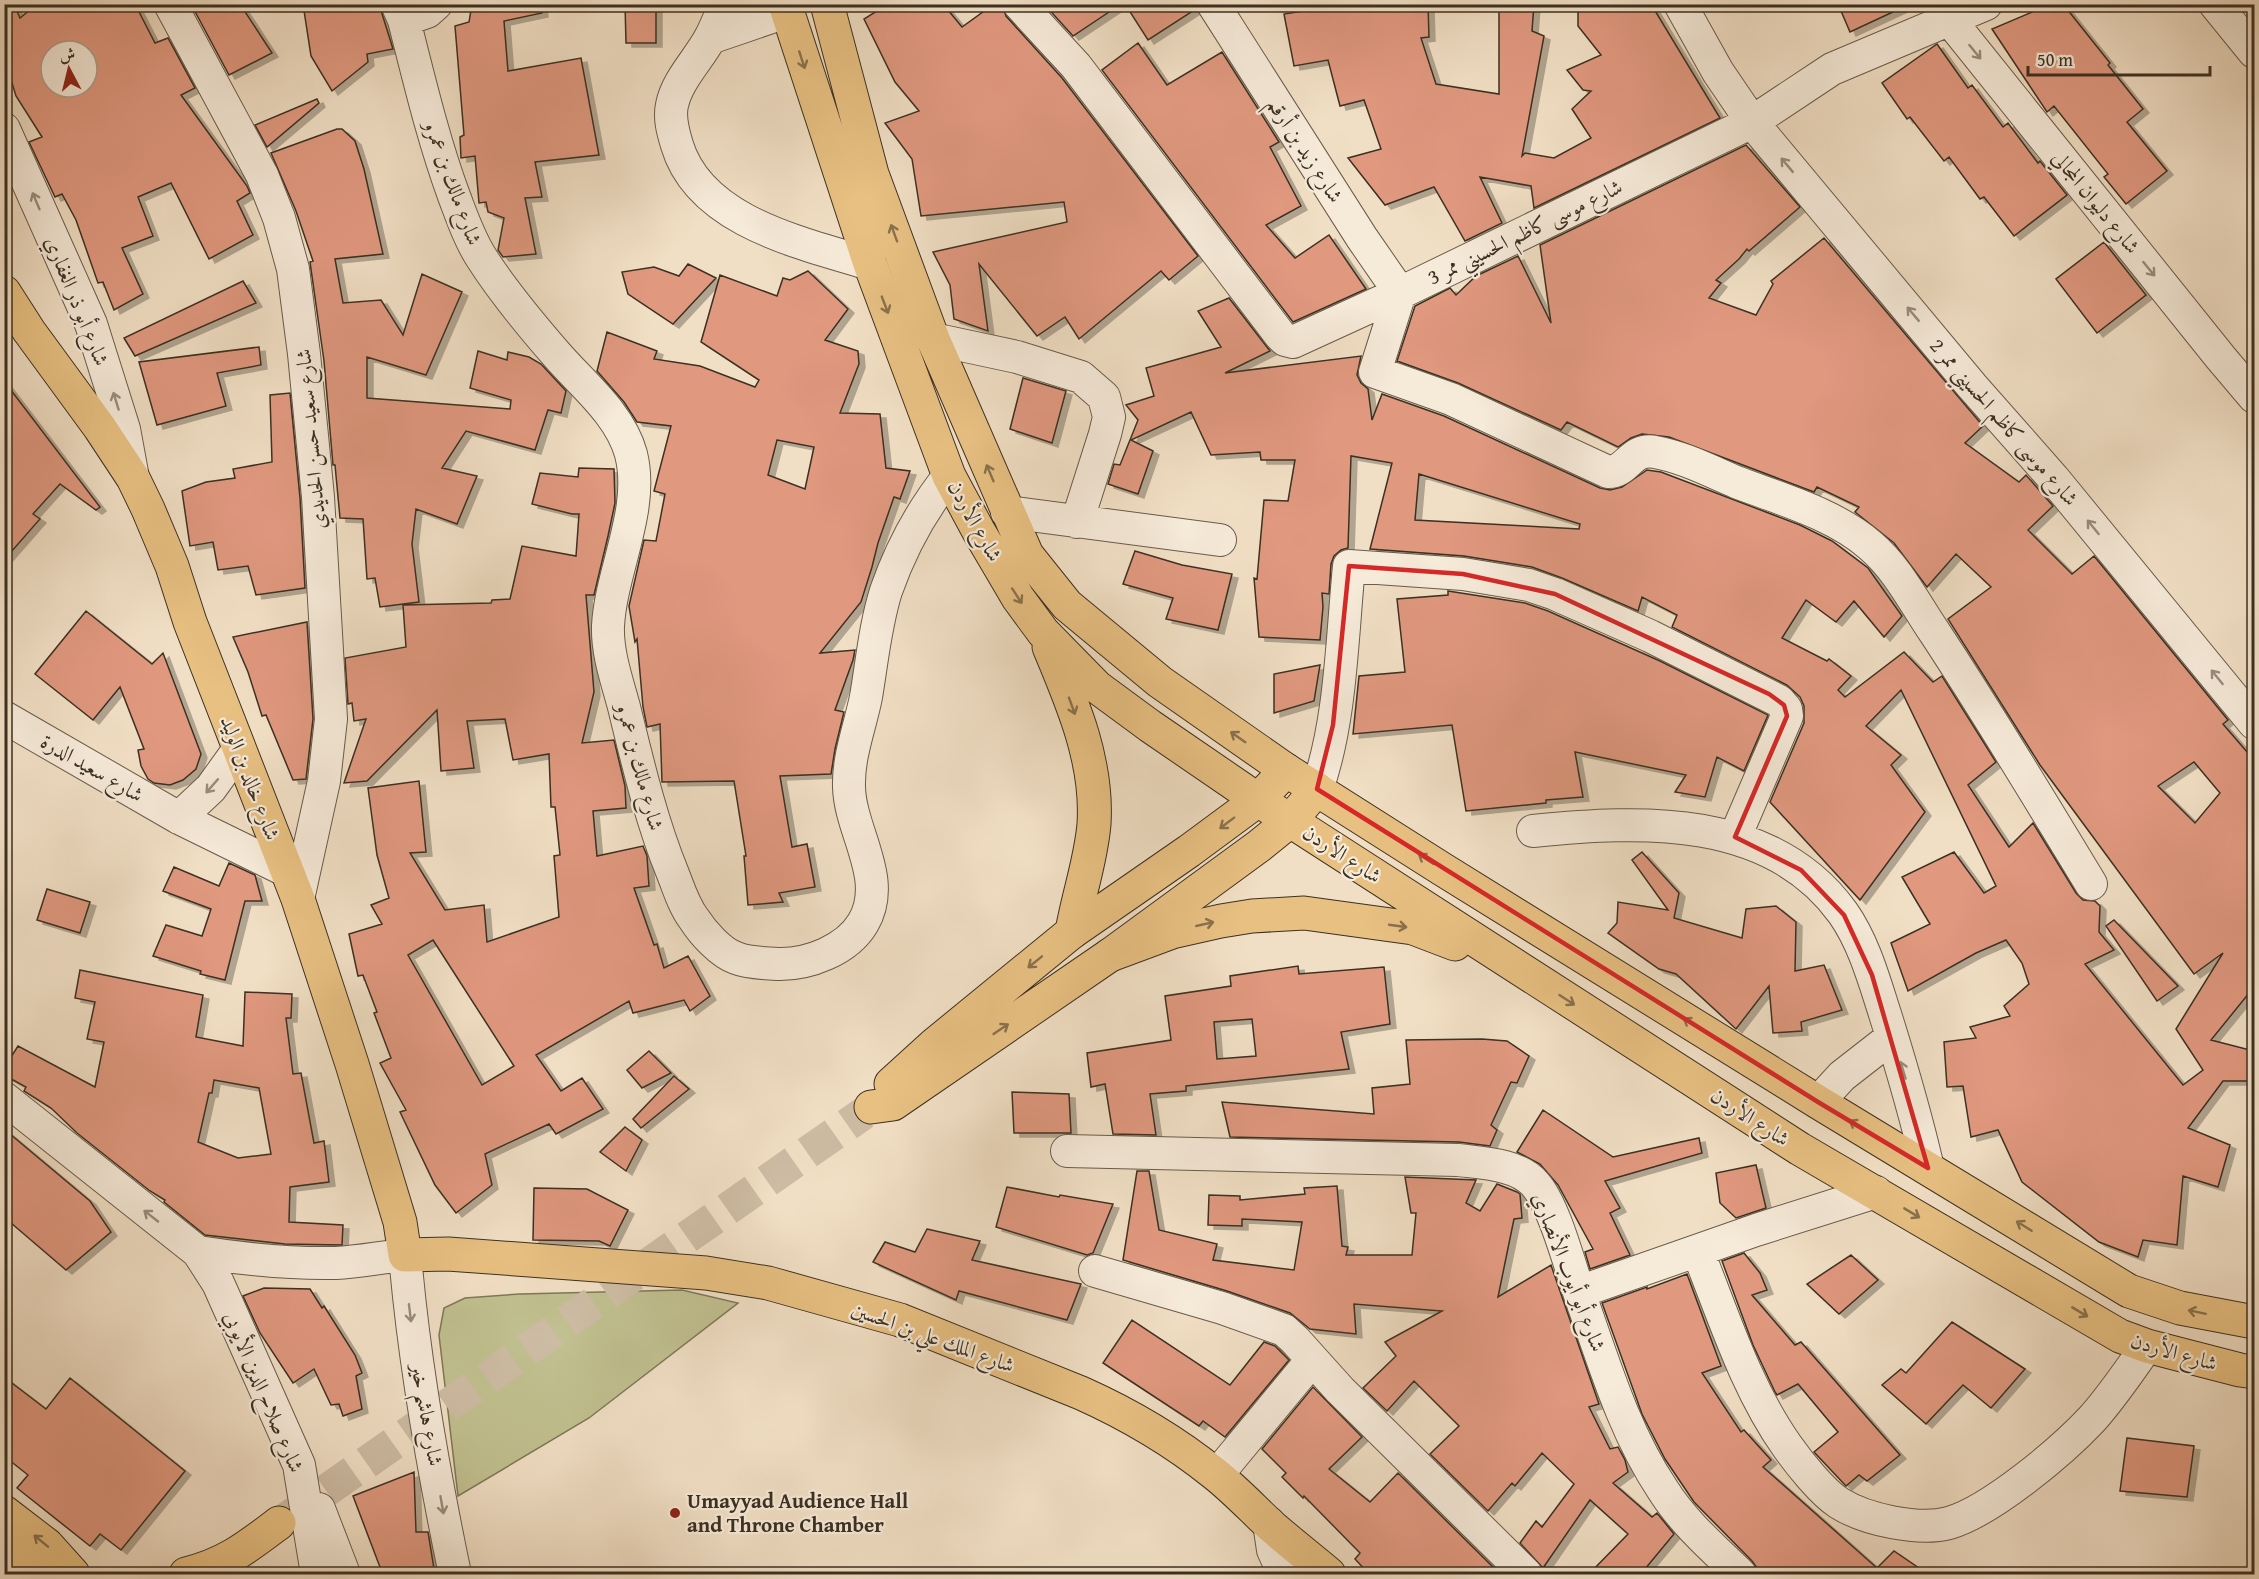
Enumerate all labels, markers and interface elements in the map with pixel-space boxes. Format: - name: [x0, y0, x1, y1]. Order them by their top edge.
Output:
- north arrow: [39, 39, 99, 99]
- scale bar: [2028, 39, 2210, 77]
- text: ش: [58, 41, 77, 67]
- one-way arrow: [1968, 43, 1981, 59]
- text: 50 m: [2037, 46, 2073, 73]
- one-way arrow: [797, 50, 808, 69]
- street label: شارع زيد بن أرقم: [1255, 91, 1351, 211]
- street label: شارع مالك بن عمرو: [413, 114, 490, 250]
- street label: شارع دليوان المجالي: [2043, 143, 2148, 262]
- one-way arrow: [1781, 157, 1794, 173]
- street label: شارع موسى كاظم الحسيني ممر 3: [1422, 171, 1630, 297]
- one-way arrow: [30, 192, 41, 210]
- one-way arrow: [888, 224, 899, 243]
- street label: شارع أبو ذر الغفاري: [35, 231, 118, 371]
- one-way arrow: [2143, 261, 2156, 277]
- one-way arrow: [880, 295, 891, 313]
- one-way arrow: [1906, 306, 1919, 322]
- street label: شارع موسى كاظم الحسيني ممر 2: [1919, 331, 2086, 516]
- street label: شارع سعيد حسن الحديدي: [287, 347, 337, 531]
- one-way arrow: [110, 392, 121, 411]
- one-way arrow: [984, 464, 995, 482]
- street label: شارع الأردن: [938, 474, 1011, 569]
- one-way arrow: [2087, 519, 2100, 535]
- one-way arrow: [1012, 587, 1024, 604]
- one-way arrow: [2211, 670, 2224, 686]
- one-way arrow: [1068, 696, 1079, 715]
- street label: شارع مالك بن عمرو: [605, 698, 672, 835]
- street label: شارع خالد بن الوليد: [210, 711, 288, 846]
- street label: شارع سعيد الدرة: [34, 726, 149, 812]
- one-way arrow: [1230, 731, 1246, 743]
- one-way arrow: [205, 778, 219, 793]
- street label: شارع الأردن: [1295, 816, 1388, 893]
- one-way arrow: [1220, 817, 1236, 829]
- one-way arrow: [1418, 853, 1435, 865]
- one-way arrow: [1195, 918, 1214, 930]
- one-way arrow: [1388, 921, 1408, 932]
- one-way arrow: [1027, 955, 1043, 968]
- one-way arrow: [1558, 995, 1575, 1007]
- one-way arrow: [1682, 1017, 1699, 1030]
- one-way arrow: [992, 1023, 1009, 1035]
- one-way arrow: [1897, 1061, 1908, 1080]
- street label: شارع الأردن: [1703, 1079, 1796, 1156]
- one-way arrow: [1849, 1119, 1866, 1131]
- street label: شارع أبو أيوب الأنصاري: [1522, 1188, 1614, 1357]
- one-way arrow: [1903, 1207, 1920, 1219]
- one-way arrow: [144, 1209, 160, 1222]
- one-way arrow: [2016, 1220, 2033, 1232]
- street label: شارع الملك علي بن الحسين: [845, 1293, 1019, 1385]
- one-way arrow: [405, 1303, 416, 1323]
- street label: شارع صلاح الدين الأيوبي: [213, 1306, 312, 1479]
- one-way arrow: [2071, 1306, 2088, 1318]
- one-way arrow: [2188, 1306, 2207, 1317]
- street label: شارع الأردن: [2126, 1324, 2221, 1382]
- street label: شارع هاشم خير: [397, 1359, 452, 1470]
- place label: Umayyad Audience Hall and Throne Chamber: [687, 1485, 909, 1540]
- one-way arrow: [437, 1495, 448, 1515]
- marker: Umayyad Audience Hall and Throne Chamber: [668, 1506, 682, 1520]
- one-way arrow: [33, 1534, 49, 1547]

